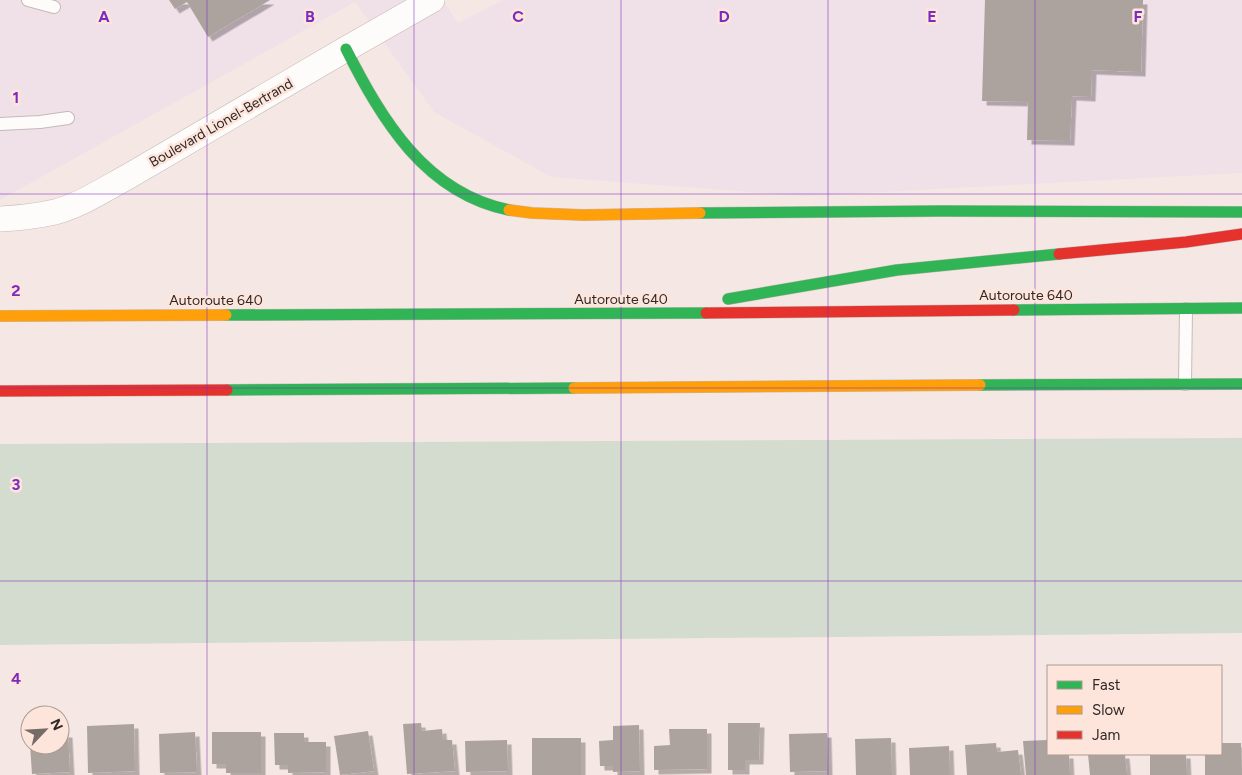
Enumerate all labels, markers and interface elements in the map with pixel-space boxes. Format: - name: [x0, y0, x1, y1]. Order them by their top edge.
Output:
- text: A: [98, 7, 110, 26]
- text: B: [305, 7, 315, 26]
- text: C: [512, 7, 524, 26]
- text: D: [718, 7, 730, 26]
- text: E: [927, 7, 937, 26]
- text: F: [1134, 7, 1143, 26]
- street label: Boulevard Lionel-Bertrand: [146, 75, 296, 171]
- text: 1: [13, 88, 19, 107]
- text: 2: [11, 281, 21, 300]
- street label: Autoroute 640: [979, 287, 1073, 304]
- street label: Autoroute 640: [574, 291, 668, 308]
- street label: Autoroute 640: [169, 292, 263, 309]
- text: 3: [12, 475, 21, 494]
- legend: [1047, 665, 1222, 755]
- text: 4: [11, 669, 21, 688]
- text: Fast: [1092, 676, 1121, 694]
- text: Slow: [1092, 701, 1125, 719]
- north arrow: [20, 705, 70, 755]
- text: N: [46, 716, 66, 733]
- text: Jam: [1092, 726, 1120, 744]

